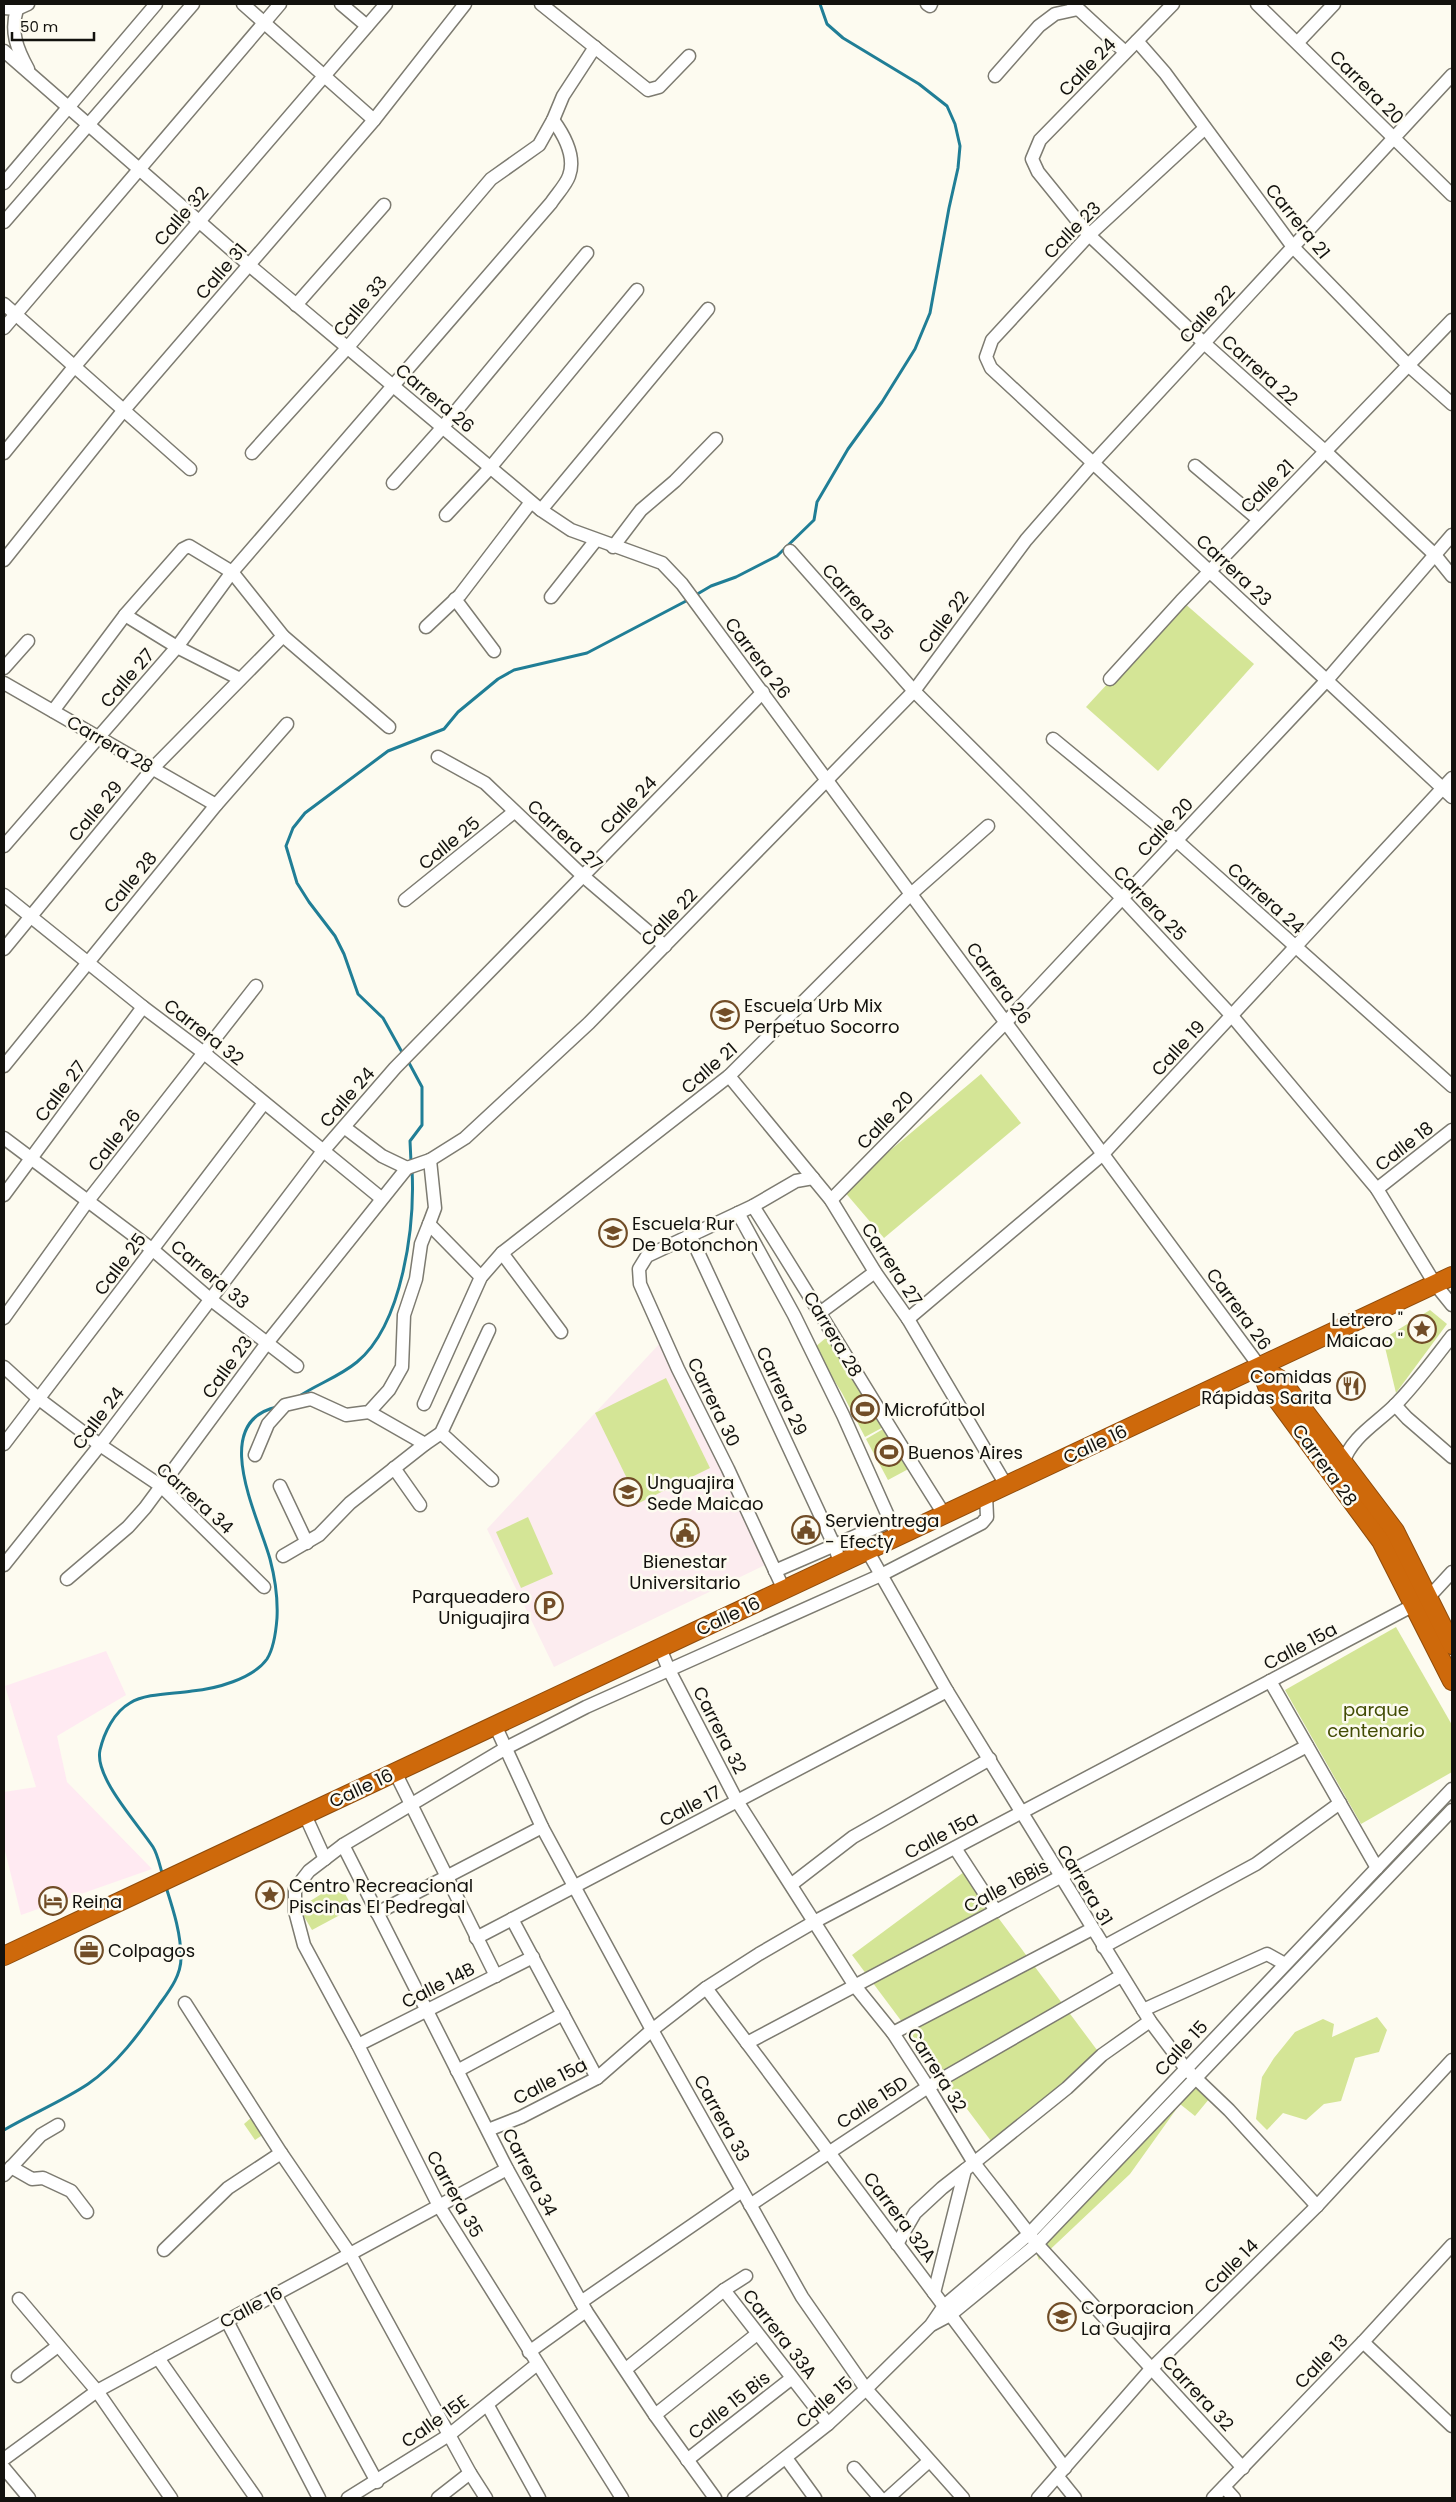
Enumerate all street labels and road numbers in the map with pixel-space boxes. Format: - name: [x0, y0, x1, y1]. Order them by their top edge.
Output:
- street label: Calle 24: [1053, 32, 1121, 102]
- street label: Carrera 20: [1324, 44, 1410, 130]
- street label: Carrera 21: [1260, 178, 1336, 264]
- street label: Calle 32: [148, 181, 214, 251]
- street label: Calle 23: [1038, 196, 1106, 264]
- street label: Calle 31: [190, 237, 252, 305]
- street label: Calle 33: [327, 270, 393, 342]
- street label: Calle 22: [1173, 279, 1241, 349]
- street label: Carrera 22: [1216, 329, 1304, 411]
- street label: Carrera 26: [390, 358, 480, 438]
- street label: Calle 21: [1234, 453, 1300, 519]
- street label: Carrera 23: [1191, 528, 1277, 612]
- street label: Carrera 25: [817, 558, 899, 646]
- street label: Calle 22: [912, 586, 974, 658]
- street label: Carrera 26: [719, 612, 797, 704]
- street label: Calle 27: [94, 643, 160, 713]
- street label: Carrera 28: [62, 709, 158, 779]
- street label: Calle 24: [594, 770, 662, 840]
- street label: Calle 29: [62, 775, 128, 847]
- street label: Calle 20: [1131, 792, 1199, 862]
- street label: Carrera 27: [522, 794, 608, 876]
- street label: Calle 25: [413, 810, 485, 876]
- street label: Calle 28: [97, 846, 163, 918]
- street label: Carrera 24: [1222, 857, 1310, 939]
- street label: Carrera 25: [1108, 860, 1192, 946]
- street label: Calle 22: [635, 883, 703, 951]
- street label: Carrera 26: [961, 937, 1037, 1029]
- street label: Carrera 32: [159, 993, 249, 1071]
- street label: Calle 19: [1146, 1015, 1210, 1081]
- street label: Calle 21: [676, 1037, 742, 1099]
- street label: Calle 27: [29, 1055, 91, 1127]
- street label: Calle 24: [314, 1061, 380, 1133]
- street label: Calle 20: [851, 1085, 919, 1155]
- street label: Calle 26: [82, 1104, 146, 1176]
- street label: Calle 18: [1370, 1115, 1438, 1177]
- street label: Carrera 27: [856, 1218, 928, 1311]
- street label: Calle 25: [88, 1228, 152, 1300]
- street label: Carrera 33: [165, 1234, 255, 1314]
- street label: Carrera 26: [1201, 1263, 1277, 1355]
- street label: Carrera 28: [798, 1286, 868, 1382]
- street label: Calle 23: [196, 1331, 258, 1403]
- street label: Carrera 29: [750, 1342, 814, 1440]
- street label: Carrera 30: [682, 1353, 746, 1451]
- street label: Calle 24: [66, 1382, 130, 1454]
- street label: Calle 16: [1059, 1418, 1131, 1470]
- street label: Carrera 28: [1287, 1419, 1363, 1511]
- street label: Carrera 34: [151, 1457, 239, 1539]
- street label: Calle 16: [692, 1590, 764, 1642]
- street label: Calle 15a: [1259, 1616, 1341, 1676]
- street label: Carrera 32: [687, 1682, 753, 1778]
- street label: Calle 16: [325, 1762, 397, 1814]
- street label: Calle 17: [655, 1779, 725, 1833]
- street label: Calle 15a: [900, 1805, 982, 1865]
- street label: Carrera 31: [1051, 1840, 1119, 1930]
- street label: Calle 16Bis: [959, 1853, 1053, 1919]
- street label: Calle 14B: [397, 1956, 479, 2014]
- street label: Calle 15: [1149, 2015, 1213, 2081]
- street label: Carrera 32: [901, 2023, 973, 2117]
- street label: Calle 15a: [509, 2052, 591, 2110]
- street label: Carrera 33: [688, 2070, 756, 2166]
- street label: Calle 15D: [831, 2070, 913, 2134]
- street label: Carrera 34: [496, 2124, 564, 2220]
- street label: Carrera 35: [421, 2146, 489, 2242]
- street label: Carrera 32A: [858, 2167, 942, 2267]
- street label: Calle 14: [1198, 2233, 1264, 2299]
- street label: Calle 16: [215, 2280, 287, 2334]
- street label: Carrera 33A: [737, 2284, 823, 2384]
- street label: Calle 13: [1289, 2328, 1353, 2394]
- street label: Carrera 32: [1156, 2350, 1240, 2436]
- street label: Calle 15 Bis: [683, 2365, 775, 2445]
- street label: Calle 15: [790, 2370, 858, 2434]
- street label: Calle 15E: [396, 2389, 474, 2453]

